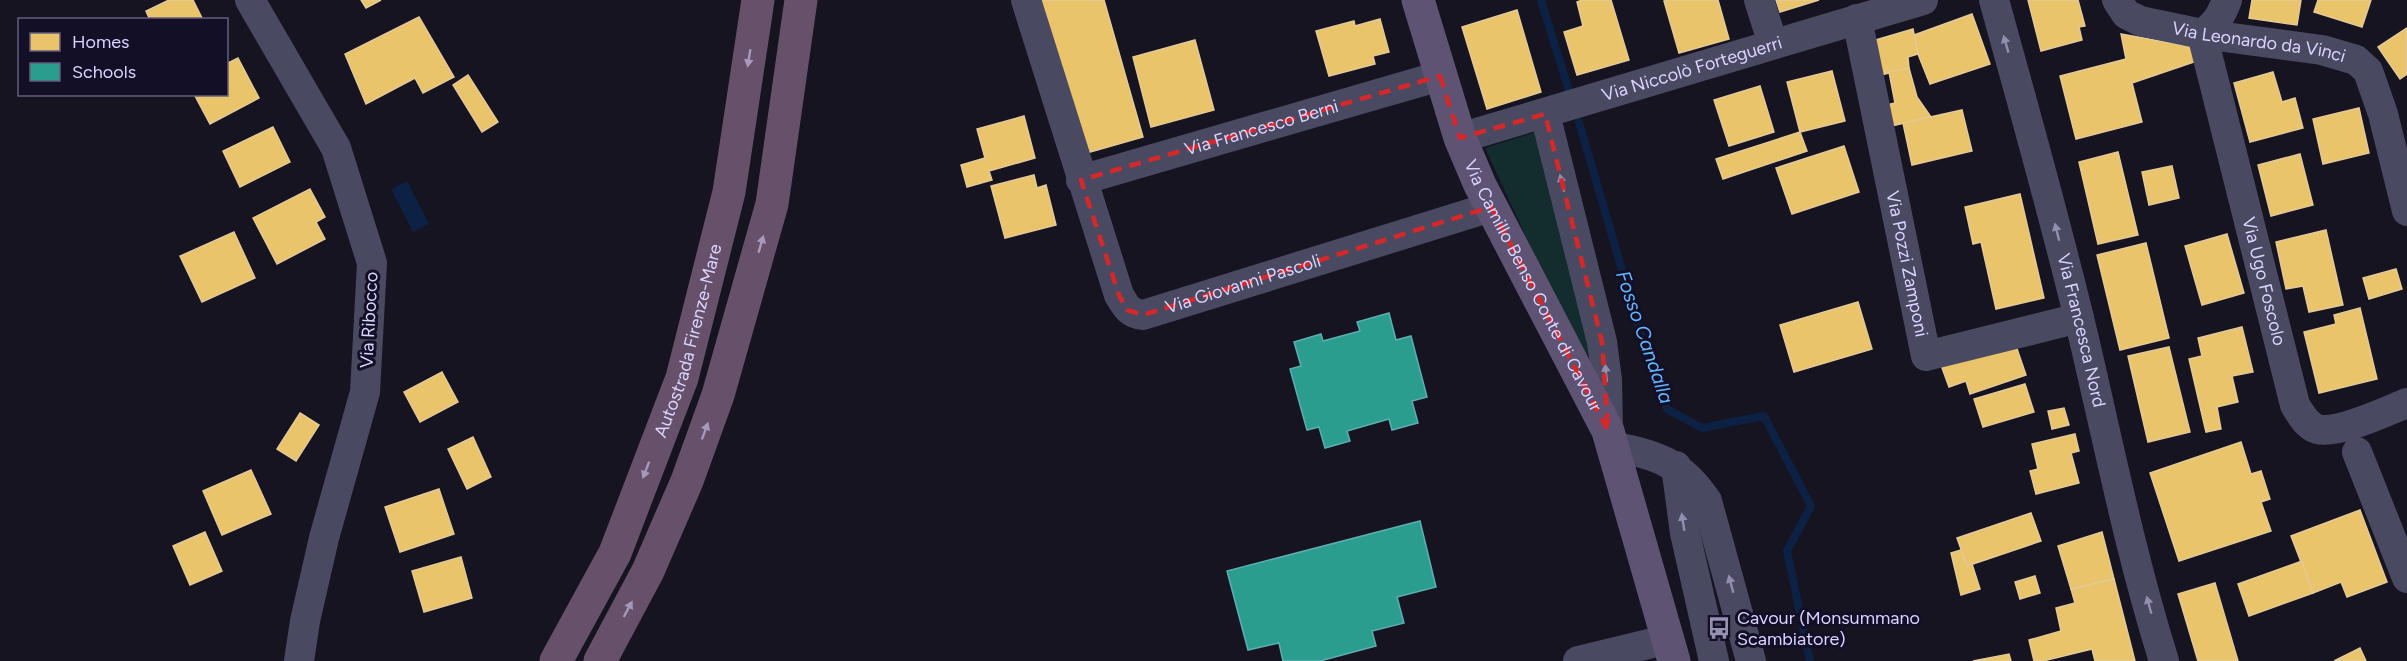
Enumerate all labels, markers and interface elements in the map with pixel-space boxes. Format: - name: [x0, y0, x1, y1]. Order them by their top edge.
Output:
- street label: Via Leonardo da Vinci: [2170, 17, 2348, 67]
- legend: [18, 18, 228, 96]
- text: Homes: [72, 31, 130, 53]
- street label: Via Niccolò Forteguerri: [1599, 32, 1785, 106]
- one-way arrow: [2001, 34, 2010, 52]
- one-way arrow: [745, 48, 754, 67]
- text: Schools: [72, 61, 136, 83]
- street label: Via Francesco Berni: [1182, 95, 1341, 160]
- street label: Via Camillo Benso Conte di Cavour: [1459, 156, 1607, 415]
- one-way arrow: [1557, 173, 1566, 191]
- street label: Via Pozzi Zamponi: [1881, 189, 1933, 339]
- street label: Via Ugo Foscolo: [2237, 215, 2291, 348]
- one-way arrow: [2051, 223, 2061, 241]
- one-way arrow: [757, 235, 766, 253]
- street label: Autostrada Firenze-Mare: [649, 241, 726, 441]
- street label: Via Giovanni Pascoli: [1163, 249, 1324, 318]
- street label: Via Francesca Nord: [2052, 251, 2110, 410]
- water label: Fosso Candalla: [1611, 267, 1679, 407]
- street label: Via Ribocco: [355, 271, 383, 369]
- one-way arrow: [1601, 363, 1610, 382]
- one-way arrow: [701, 422, 711, 440]
- one-way arrow: [641, 461, 651, 479]
- one-way arrow: [1678, 512, 1687, 531]
- one-way arrow: [1725, 575, 1735, 593]
- one-way arrow: [2143, 596, 2153, 614]
- one-way arrow: [623, 601, 632, 618]
- place label: Cavour (Monsummano Scambiatore): [1737, 607, 1920, 650]
- bus stop icon: Cavour (Monsummano Scambiatore): [1706, 615, 1732, 641]

